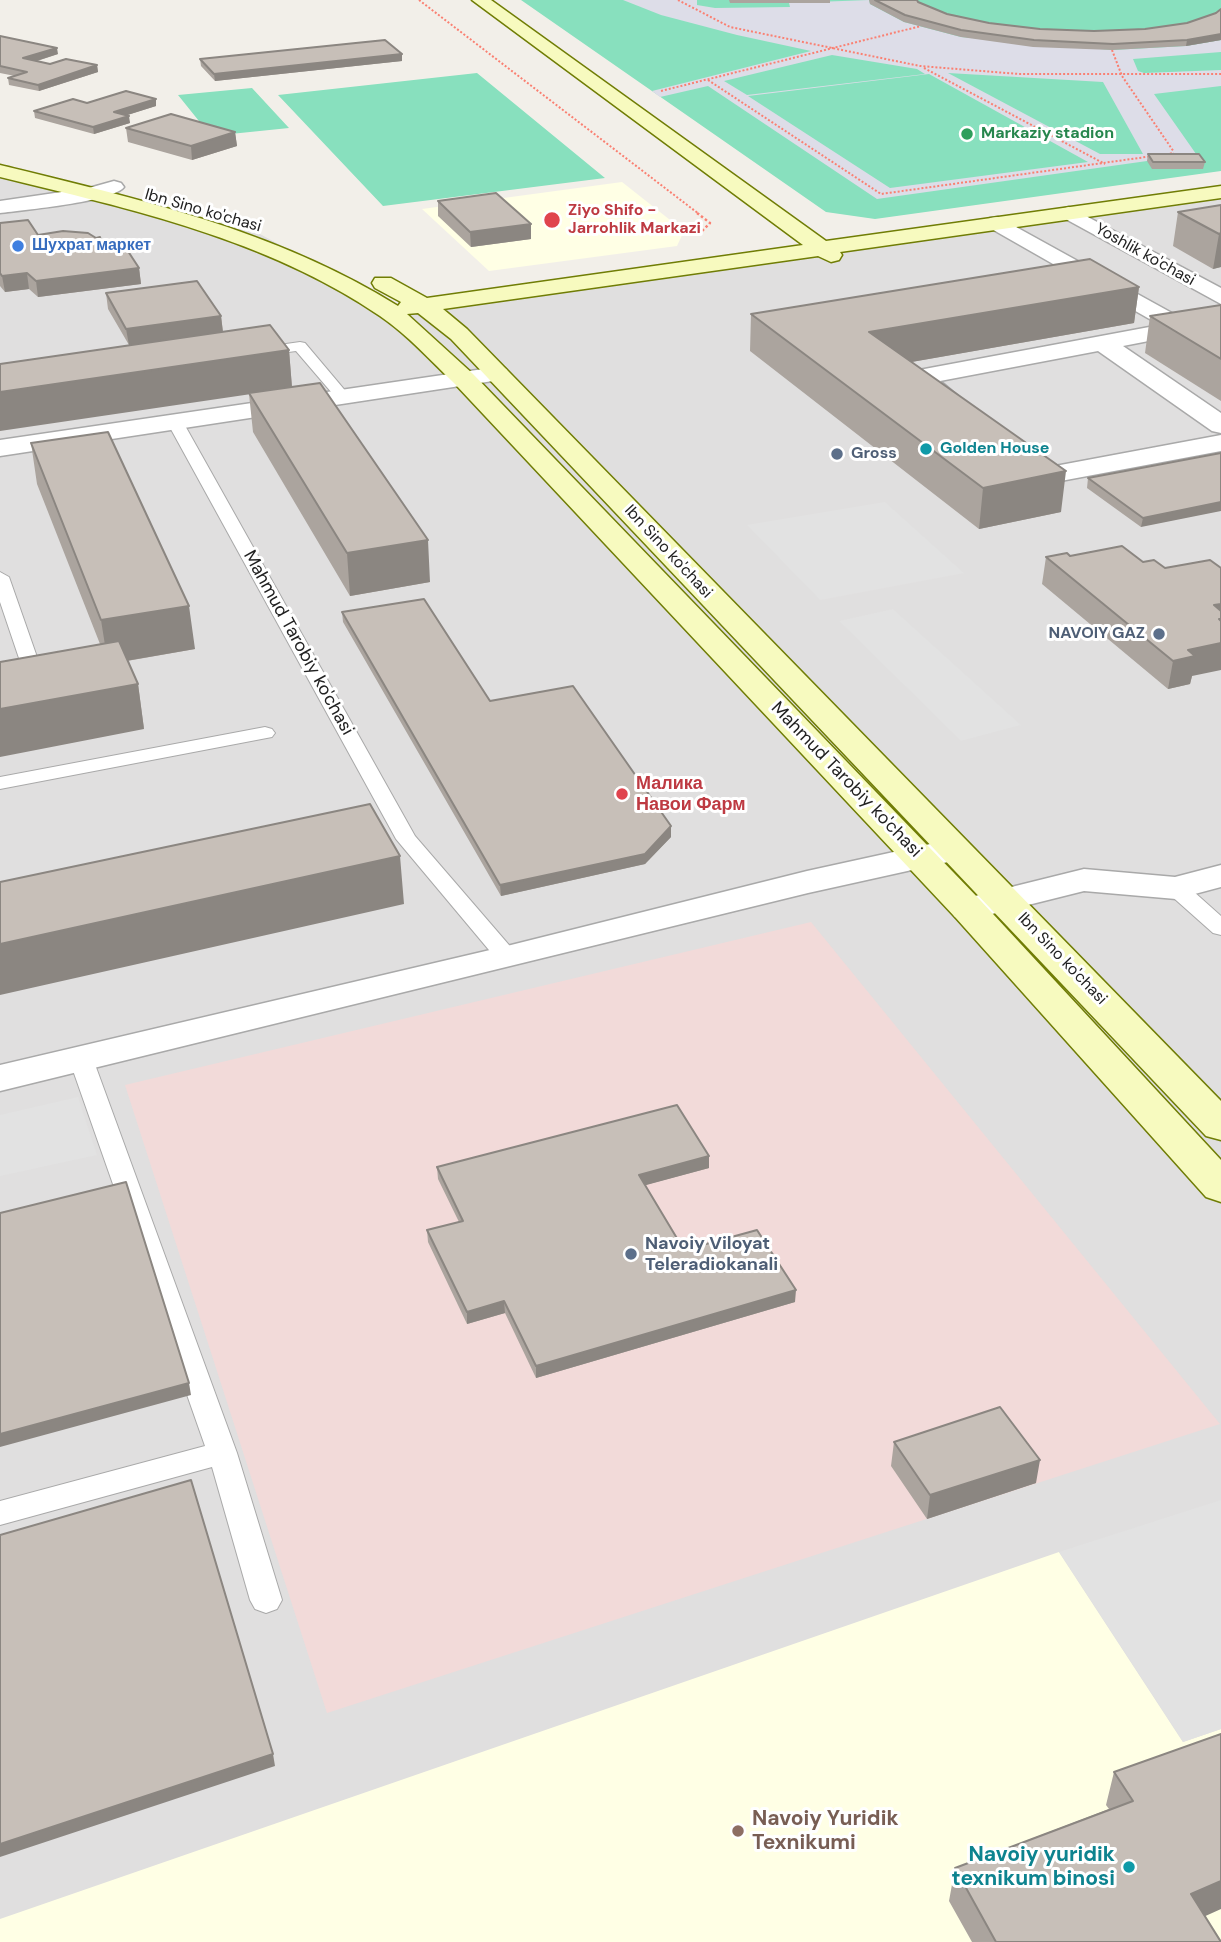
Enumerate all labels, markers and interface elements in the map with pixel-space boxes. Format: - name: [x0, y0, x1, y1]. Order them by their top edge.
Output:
- place label: Markaziy stadion: [981, 124, 1114, 144]
- marker: Markaziy stadion: [959, 126, 975, 142]
- street label: Ibn Sino ko'chasi: [143, 185, 263, 237]
- place label: Ziyo Shifo - Jarrohlik Markazi: [568, 201, 701, 239]
- marker: Ziyo Shifo - Jarrohlik Markazi: [542, 210, 562, 230]
- street label: Yoshlik ko'chasi: [1092, 220, 1198, 290]
- place label: Шухрат маркет: [32, 236, 151, 256]
- marker: Шухрат маркет: [10, 238, 26, 254]
- place label: Golden House: [940, 439, 1049, 459]
- marker: Golden House: [918, 441, 934, 457]
- place label: Gross: [851, 444, 897, 464]
- marker: Gross: [829, 446, 845, 462]
- street label: Ibn Sino ko'chasi: [620, 501, 716, 603]
- street label: Mahmud Tarobiy ko'chasi: [238, 547, 358, 739]
- place label: NAVOIY GAZ: [1049, 624, 1145, 644]
- marker: NAVOIY GAZ: [1151, 626, 1167, 642]
- street label: Mahmud Tarobiy ko'chasi: [766, 698, 926, 862]
- place label: Малика Навои Фарм: [636, 773, 746, 816]
- marker: Малика Навои Фарм: [614, 786, 630, 802]
- street label: Ibn Sino ko'chasi: [1013, 909, 1111, 1009]
- place label: Navoiy Viloyat Teleradiokanali: [645, 1233, 778, 1276]
- marker: Navoiy Viloyat Teleradiokanali: [623, 1246, 639, 1262]
- place label: Navoiy Yuridik Texnikumi: [752, 1806, 899, 1856]
- marker: Navoiy Yuridik Texnikumi: [730, 1823, 746, 1839]
- place label: Navoiy yuridik texnikum binosi: [952, 1842, 1115, 1892]
- marker: Navoiy yuridik texnikum binosi: [1121, 1859, 1137, 1875]

